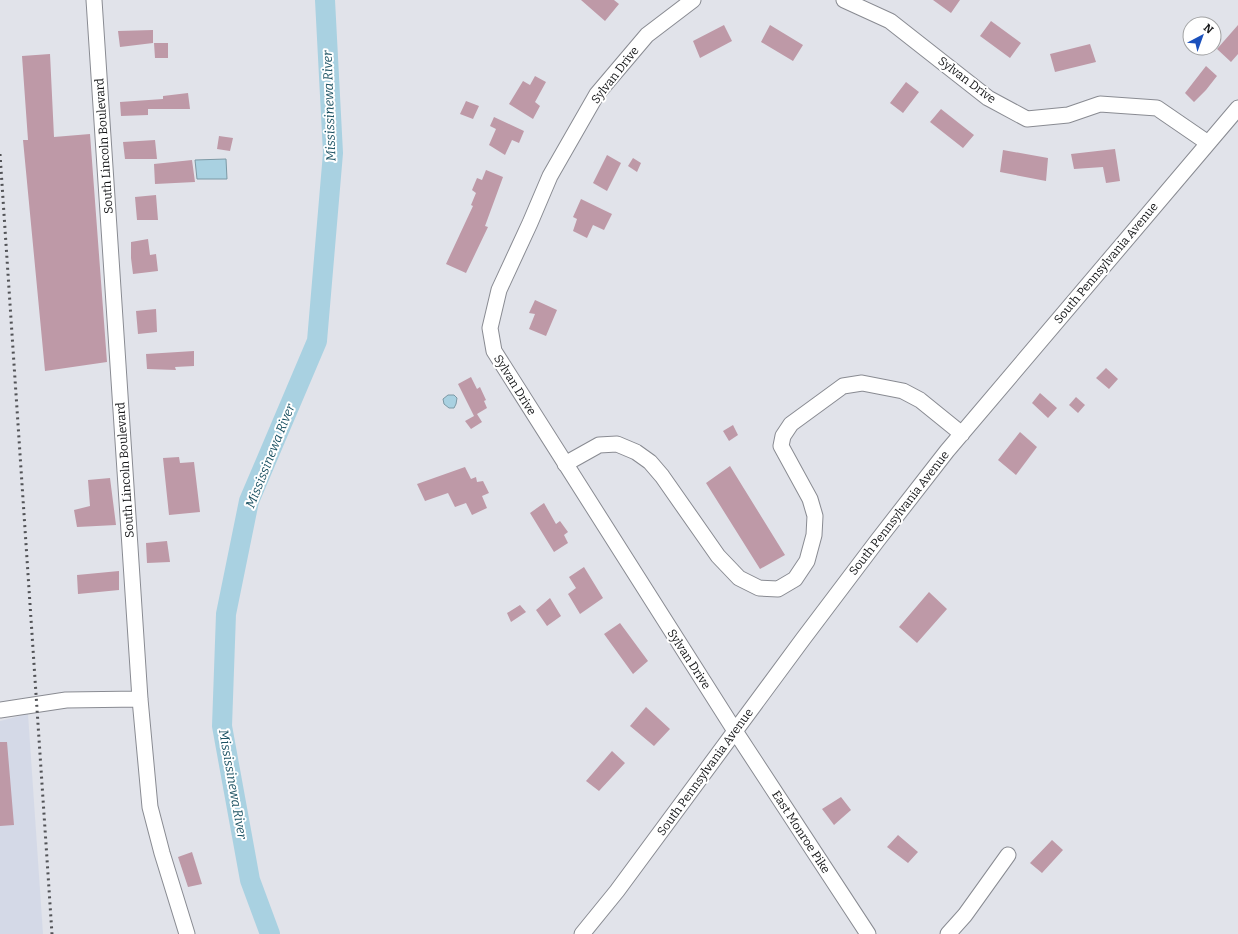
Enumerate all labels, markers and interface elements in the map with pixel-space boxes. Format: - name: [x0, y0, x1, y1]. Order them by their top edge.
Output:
- north arrow: [1182, 16, 1222, 56]
- text: N: [1201, 21, 1216, 37]
- street label: Sylvan Drive: [588, 44, 642, 106]
- water label: Mississinewa River: [320, 50, 338, 162]
- street label: Sylvan Drive: [935, 54, 999, 106]
- street label: South Lincoln Boulevard: [92, 78, 116, 214]
- street label: South Pennsylvania Avenue: [1051, 200, 1161, 326]
- street label: Sylvan Drive: [491, 352, 539, 418]
- water label: Mississinewa River: [242, 401, 298, 510]
- street label: South Lincoln Boulevard: [113, 402, 137, 538]
- street label: South Pennsylvania Avenue: [846, 448, 952, 578]
- street label: Sylvan Drive: [664, 626, 714, 692]
- street label: South Pennsylvania Avenue: [654, 706, 756, 838]
- water label: Mississinewa River: [216, 728, 250, 841]
- street label: East Monroe Pike: [769, 788, 833, 876]

